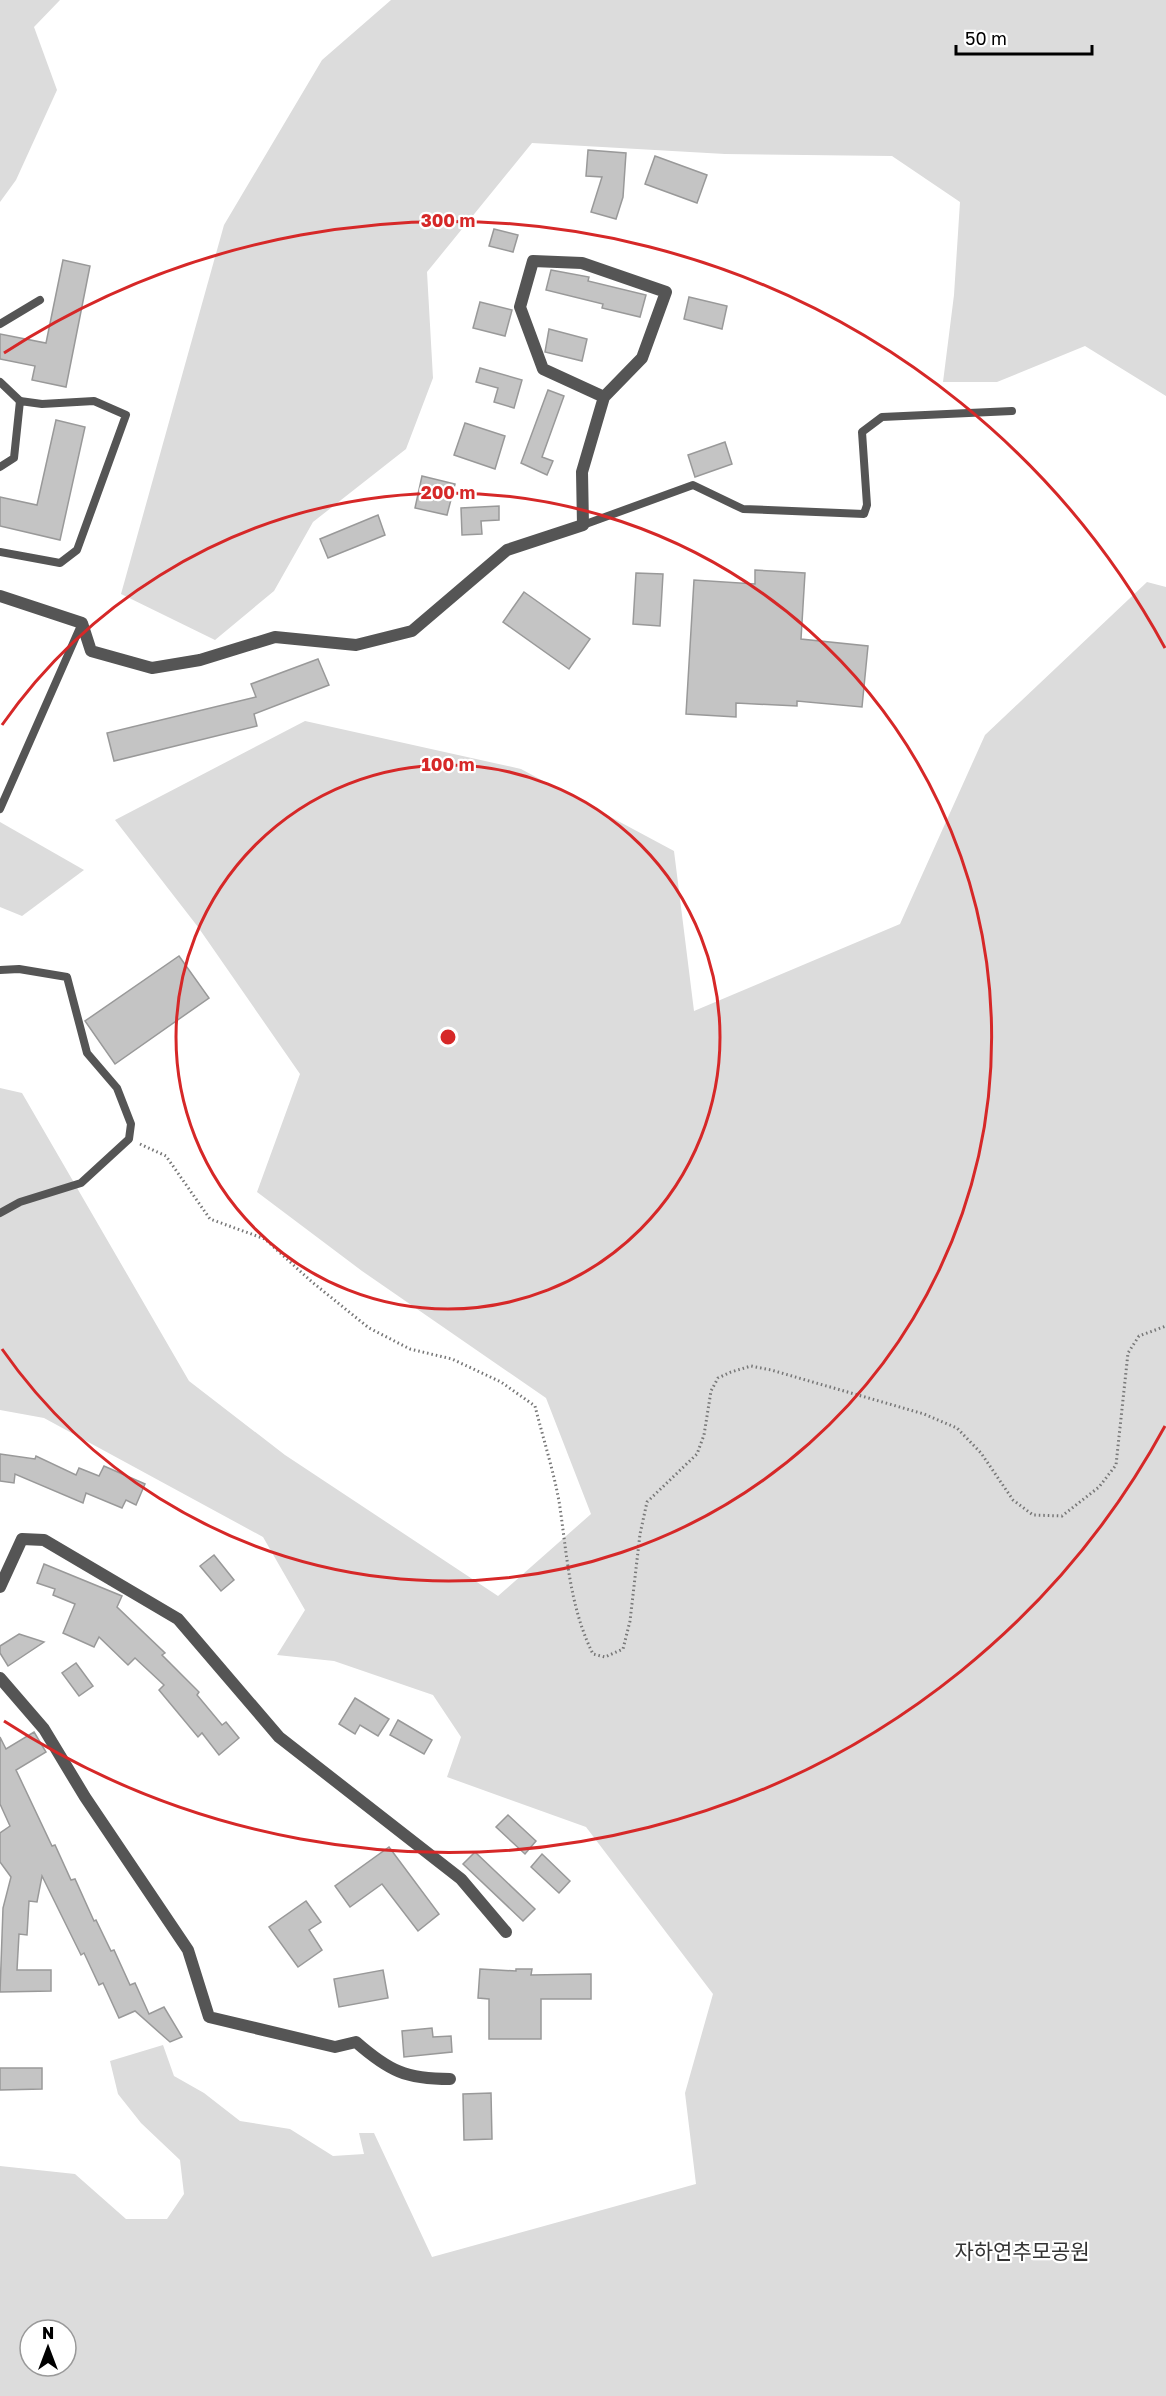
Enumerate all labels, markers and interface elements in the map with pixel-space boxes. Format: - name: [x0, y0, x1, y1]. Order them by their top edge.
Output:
- scale bar: [956, 18, 1092, 56]
- text: 50 m: [965, 27, 1007, 49]
- text: 300 m: [421, 209, 475, 231]
- text: 200 m: [421, 481, 475, 503]
- text: 100 m: [422, 753, 474, 775]
- centre of rings: [438, 1027, 458, 1047]
- park label: 자하연추모공원: [954, 2238, 1090, 2264]
- north arrow: [18, 2318, 78, 2378]
- text: N: [42, 2323, 54, 2343]

